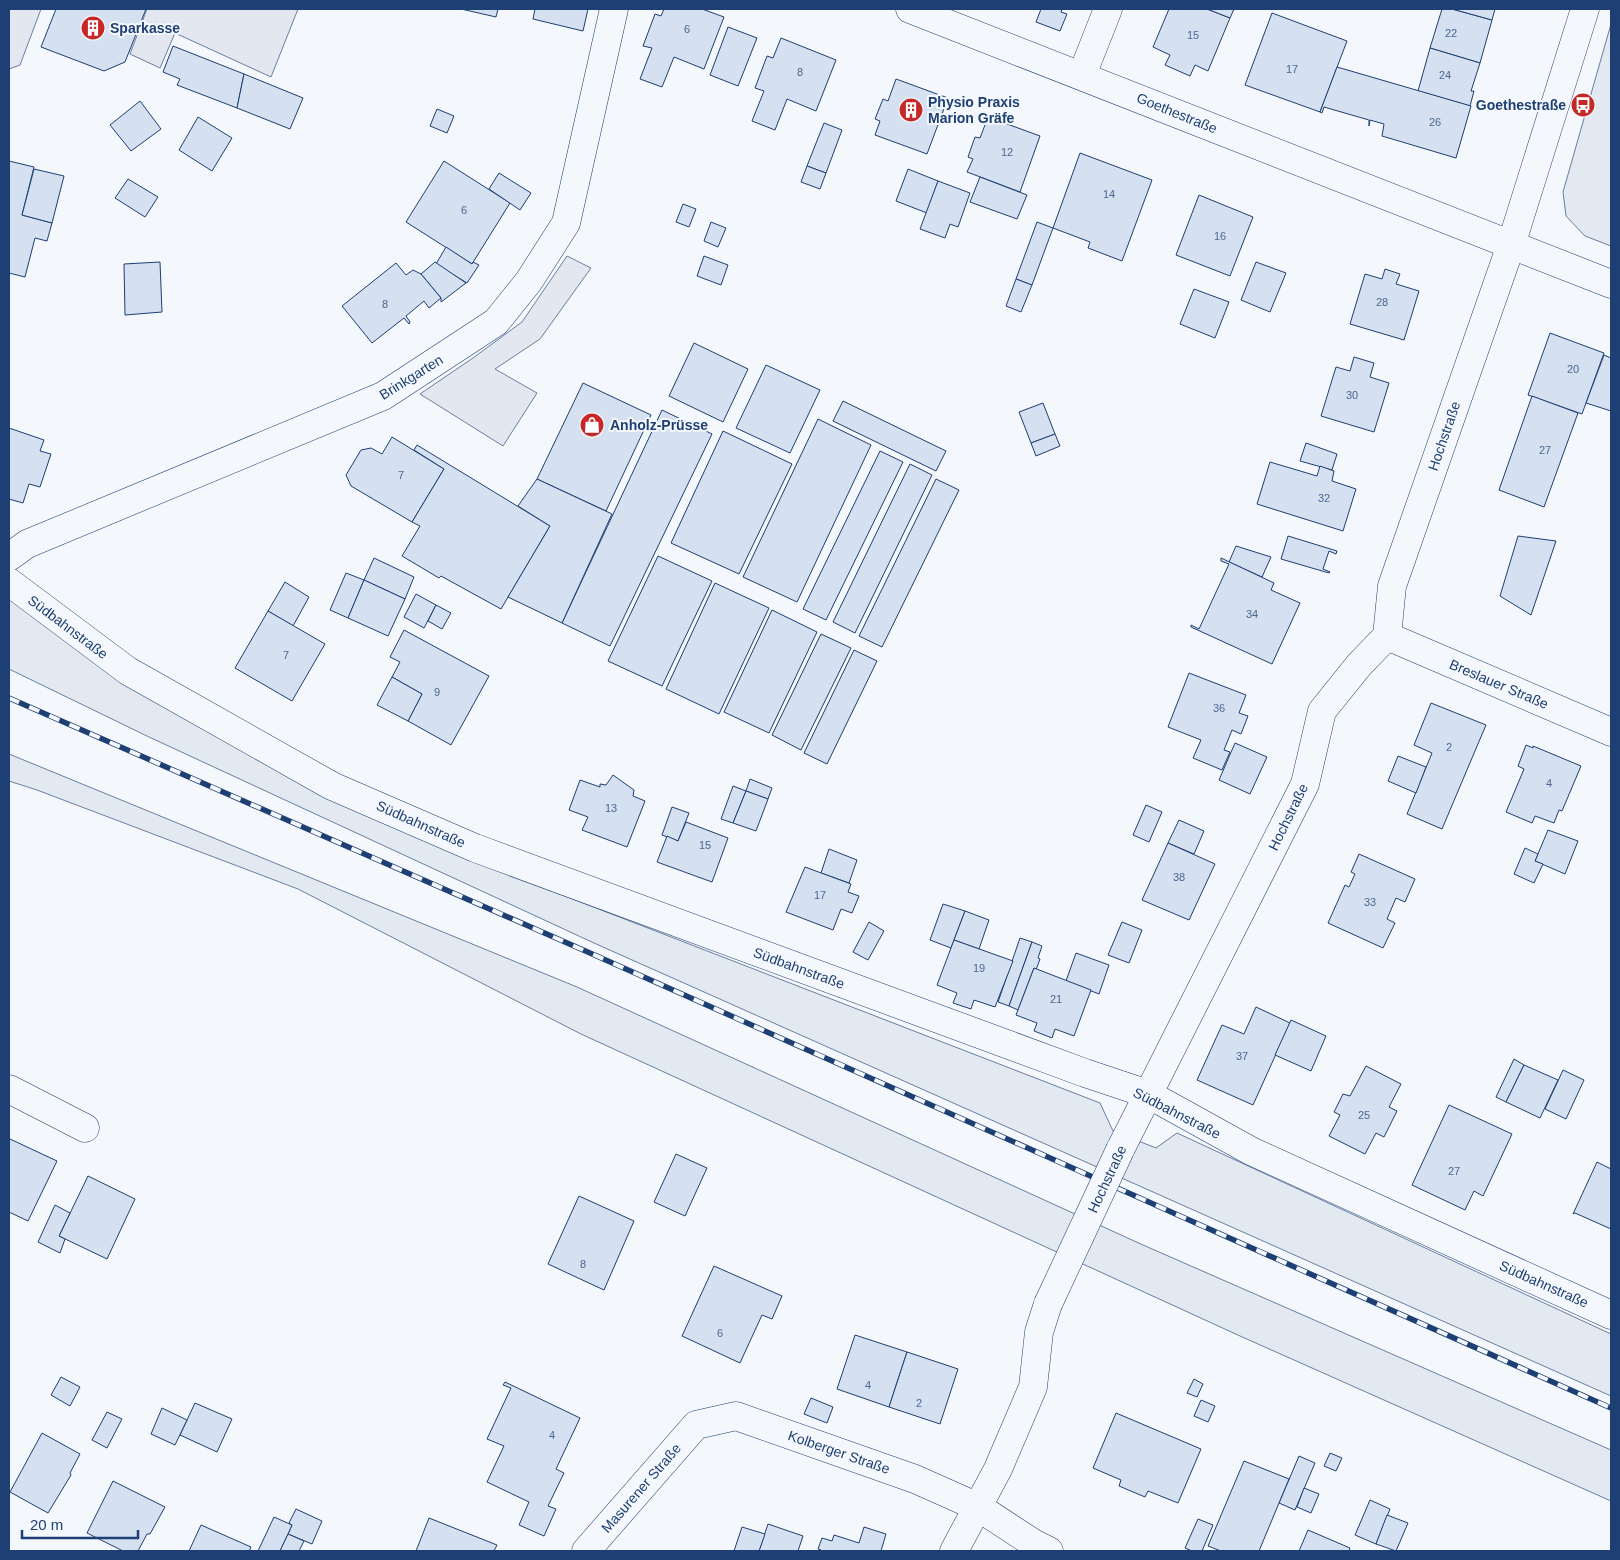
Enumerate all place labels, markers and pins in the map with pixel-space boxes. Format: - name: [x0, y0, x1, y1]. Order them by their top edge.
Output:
- building icon: Sparkasse: [80, 15, 106, 41]
- place label: Sparkasse: [110, 20, 180, 36]
- bus stop icon: Goethestraße: [1570, 92, 1596, 118]
- place label: Physio Praxis Marion Gräfe: [928, 94, 1020, 126]
- building icon: Physio Praxis Marion Gräfe: [898, 97, 924, 123]
- place label: Goethestraße: [1476, 97, 1566, 113]
- shop icon: Anholz-Prüsse: [579, 412, 605, 438]
- place label: Anholz-Prüsse: [610, 417, 708, 433]

